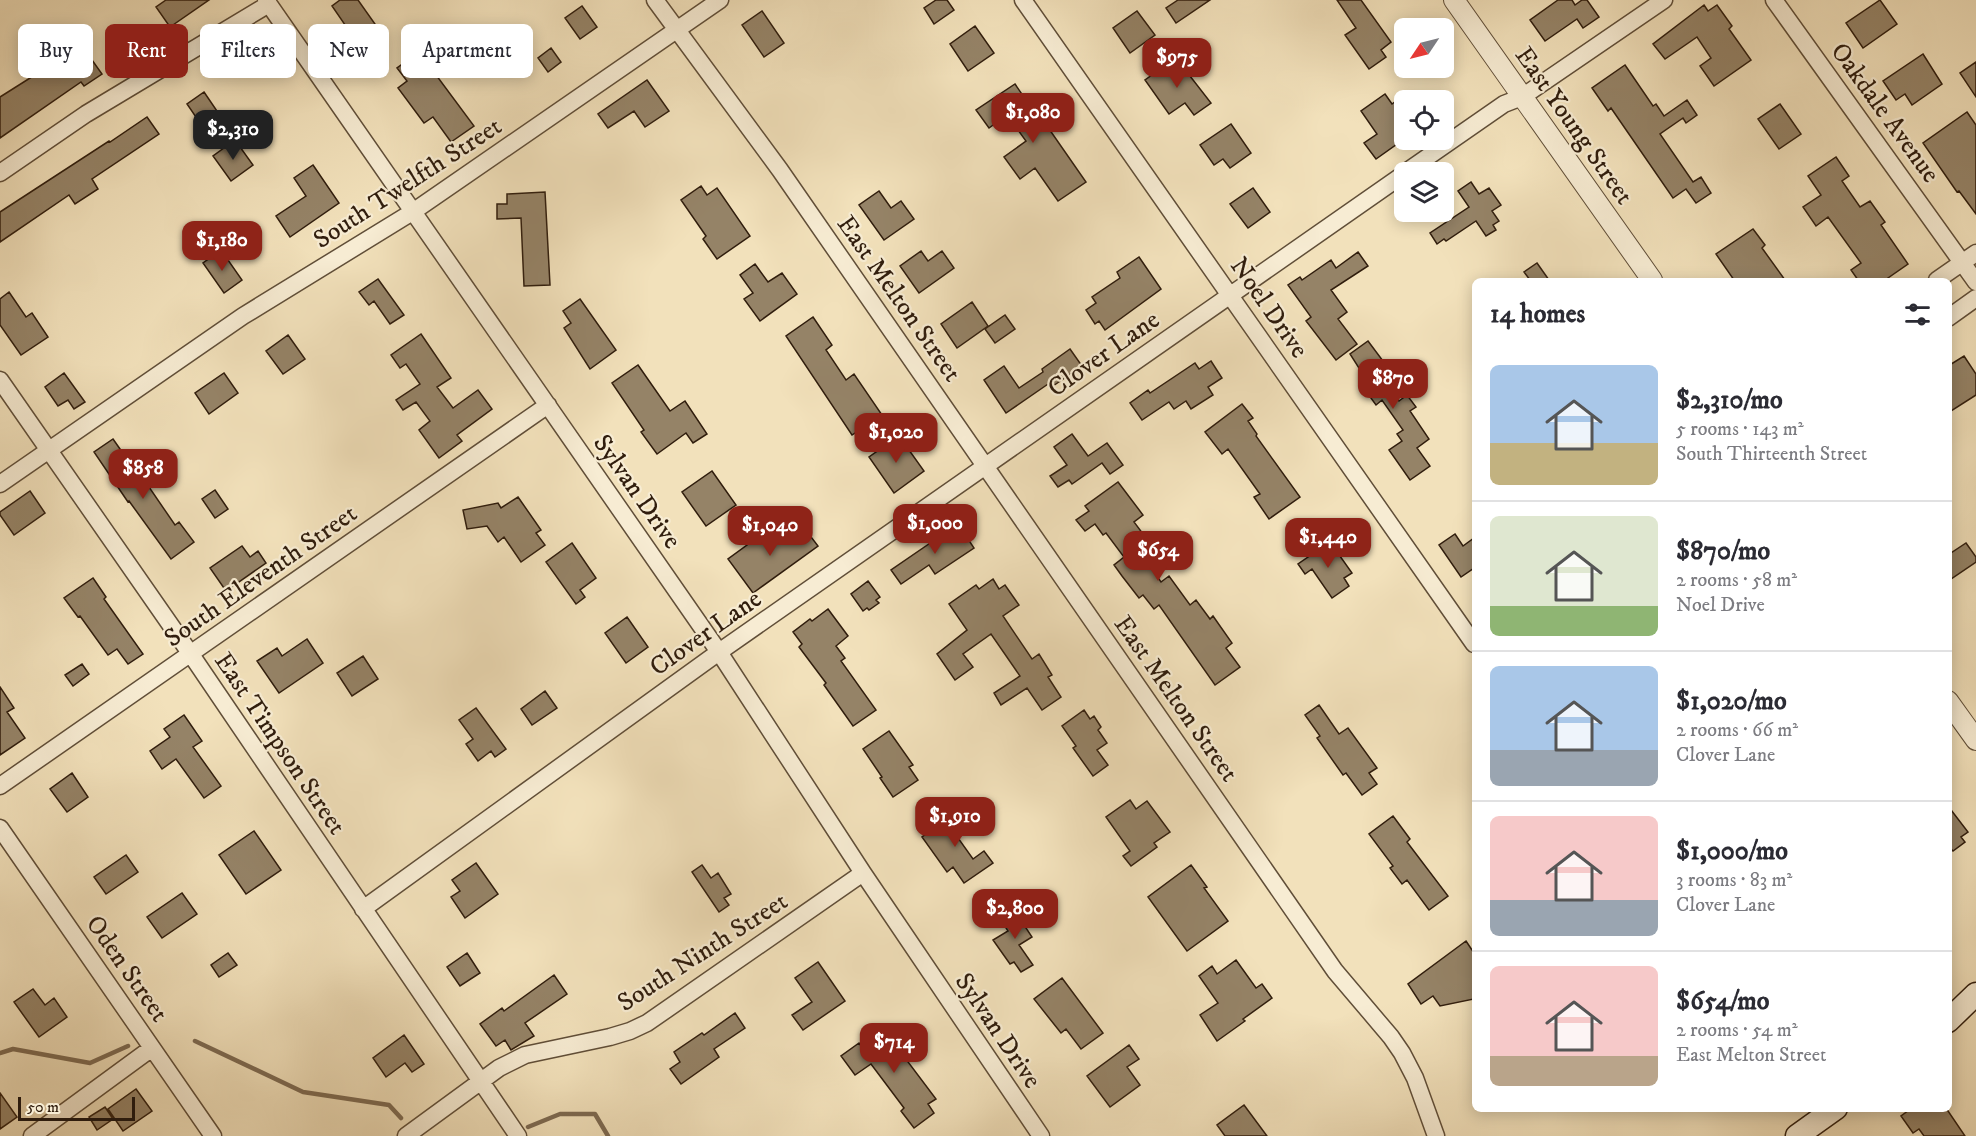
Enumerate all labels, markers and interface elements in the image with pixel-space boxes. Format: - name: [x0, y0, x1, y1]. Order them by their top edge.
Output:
- north arrow: [1394, 18, 1454, 78]
- map controls: [1394, 18, 1454, 222]
- chip: Buy: [18, 24, 93, 78]
- chip: Rent: [105, 24, 188, 78]
- chip: Filters: [200, 24, 296, 78]
- chip: New: [308, 24, 389, 78]
- chip: Apartment: [401, 24, 533, 78]
- street label: Oakdale Avenue: [1823, 36, 1947, 189]
- pin: $975: [1141, 38, 1213, 89]
- street label: East Young Street: [1507, 41, 1640, 211]
- text: $975: [1156, 45, 1198, 70]
- button: locate: [1394, 90, 1454, 150]
- pin: $1,080: [984, 93, 1082, 144]
- text: $1,080: [1005, 100, 1061, 125]
- pin: $2,310: [184, 110, 282, 161]
- street label: South Twelfth Street: [307, 110, 508, 256]
- text: $2,310: [207, 117, 259, 142]
- button: layers: [1394, 162, 1454, 222]
- street label: East Melton Street: [829, 209, 968, 388]
- pin: $1,180: [173, 221, 271, 272]
- text: $1,180: [196, 228, 248, 253]
- street label: Noel Drive: [1222, 251, 1315, 365]
- text: 14 homes: [1490, 298, 1585, 331]
- icon: filters: [1901, 298, 1934, 331]
- street label: Clover Lane: [1042, 304, 1166, 405]
- pin: $870: [1357, 359, 1429, 410]
- text: $870: [1372, 366, 1414, 391]
- text: $2,310/mo: [1676, 384, 1783, 417]
- icon: home: [1538, 389, 1610, 461]
- pin: $1,020: [847, 413, 945, 464]
- text: 5 rooms · 143 m²: [1676, 417, 1804, 442]
- text: $1,020: [869, 420, 924, 445]
- street label: Sylvan Drive: [585, 428, 688, 556]
- text: South Thirteenth Street: [1676, 442, 1867, 467]
- pin: $858: [107, 449, 179, 500]
- text: $858: [123, 456, 163, 481]
- street label: South Eleventh Street: [158, 497, 364, 655]
- pin: $1,000: [886, 504, 984, 555]
- pin: $1,040: [721, 506, 819, 557]
- text: $1,000: [907, 511, 963, 536]
- text: $1,040: [742, 513, 798, 538]
- pin: $1,440: [1279, 518, 1377, 569]
- text: $1,440: [1299, 525, 1357, 550]
- pin: $654: [1122, 531, 1194, 582]
- text: $870/mo: [1676, 535, 1770, 568]
- text: $654: [1137, 538, 1179, 563]
- icon: home: [1538, 540, 1610, 612]
- text: 2 rooms · 58 m²: [1676, 568, 1797, 593]
- street label: Clover Lane: [644, 583, 768, 684]
- text: Noel Drive: [1676, 593, 1765, 618]
- street label: East Melton Street: [1106, 609, 1245, 788]
- street label: East Timpson Street: [207, 646, 353, 841]
- text: $1,020/mo: [1676, 685, 1787, 718]
- icon: home: [1538, 690, 1610, 762]
- text: 2 rooms · 66 m²: [1676, 718, 1798, 743]
- text: Clover Lane: [1676, 743, 1775, 768]
- pin: $1,910: [906, 797, 1004, 848]
- text: $1,910: [929, 804, 981, 829]
- text: $1,000/mo: [1676, 835, 1788, 868]
- icon: home: [1538, 840, 1610, 912]
- text: 3 rooms · 83 m²: [1676, 868, 1792, 893]
- street label: South Ninth Street: [612, 885, 794, 1020]
- pin: $2,800: [966, 889, 1064, 940]
- text: Clover Lane: [1676, 893, 1775, 918]
- text: $2,800: [986, 896, 1044, 921]
- street label: Oden Street: [78, 909, 176, 1029]
- street label: Sylvan Drive: [947, 967, 1048, 1095]
- text: $654/mo: [1676, 985, 1769, 1018]
- icon: home: [1538, 990, 1610, 1062]
- text: 2 rooms · 54 m²: [1676, 1018, 1798, 1043]
- pin: $714: [858, 1023, 930, 1074]
- text: $714: [874, 1030, 914, 1055]
- text: East Melton Street: [1676, 1043, 1826, 1068]
- scale bar: [18, 1094, 135, 1122]
- text: 50 m: [27, 1097, 59, 1117]

